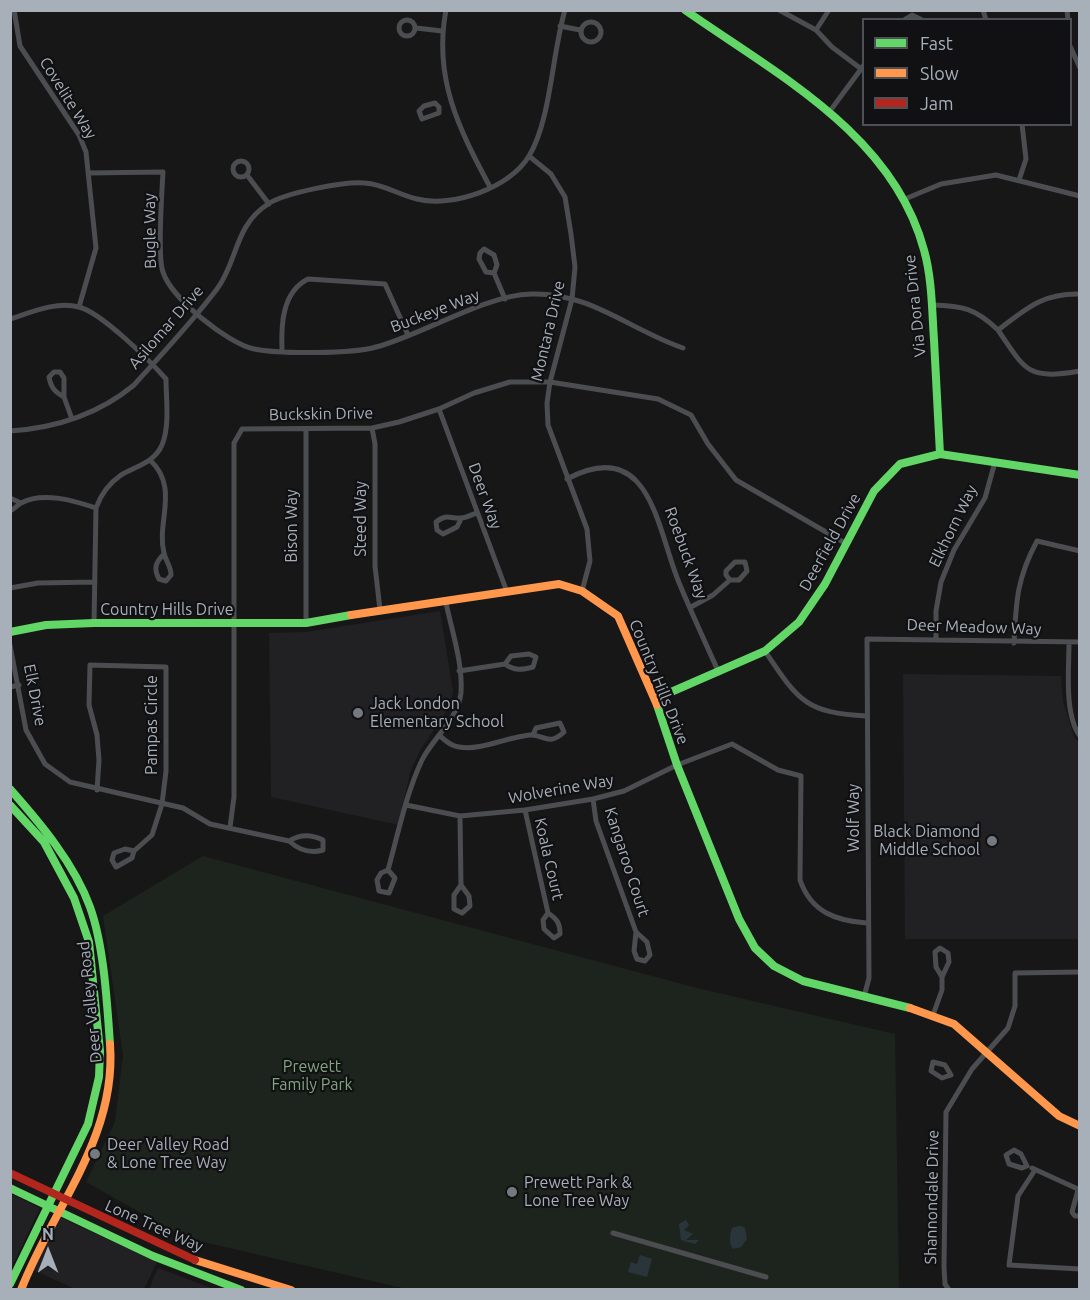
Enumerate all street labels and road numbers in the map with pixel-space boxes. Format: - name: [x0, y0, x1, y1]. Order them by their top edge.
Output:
- street label: Covelite Way: [35, 53, 101, 143]
- street label: Bugle Way: [140, 193, 160, 269]
- street label: Via Dora Drive: [900, 254, 930, 358]
- street label: Montara Drive: [527, 279, 569, 383]
- street label: Asilomar Drive: [124, 281, 208, 373]
- street label: Buckeye Way: [388, 285, 482, 337]
- street label: Buckskin Drive: [269, 403, 373, 425]
- street label: Deer Way: [464, 460, 506, 532]
- street label: Steed Way: [351, 481, 371, 557]
- street label: Elkhorn Way: [925, 482, 981, 570]
- street label: Bison Way: [282, 489, 302, 563]
- street label: Deerfield Drive: [795, 490, 865, 594]
- street label: Roebuck Way: [661, 505, 711, 601]
- street label: Country Hills Drive: [100, 600, 234, 620]
- street label: Deer Meadow Way: [906, 615, 1042, 639]
- street label: Country Hills Drive: [625, 617, 693, 747]
- street label: Elk Drive: [20, 662, 50, 728]
- street label: Pampas Circle: [142, 675, 162, 775]
- street label: Wolverine Way: [507, 770, 615, 808]
- street label: Wolf Way: [844, 784, 864, 852]
- street label: Kangaroo Court: [600, 805, 654, 919]
- street label: Koala Court: [530, 816, 568, 902]
- street label: Deer Valley Road: [74, 940, 106, 1064]
- street label: Shannondale Drive: [921, 1130, 943, 1264]
- street label: Lone Tree Way: [102, 1196, 206, 1256]

